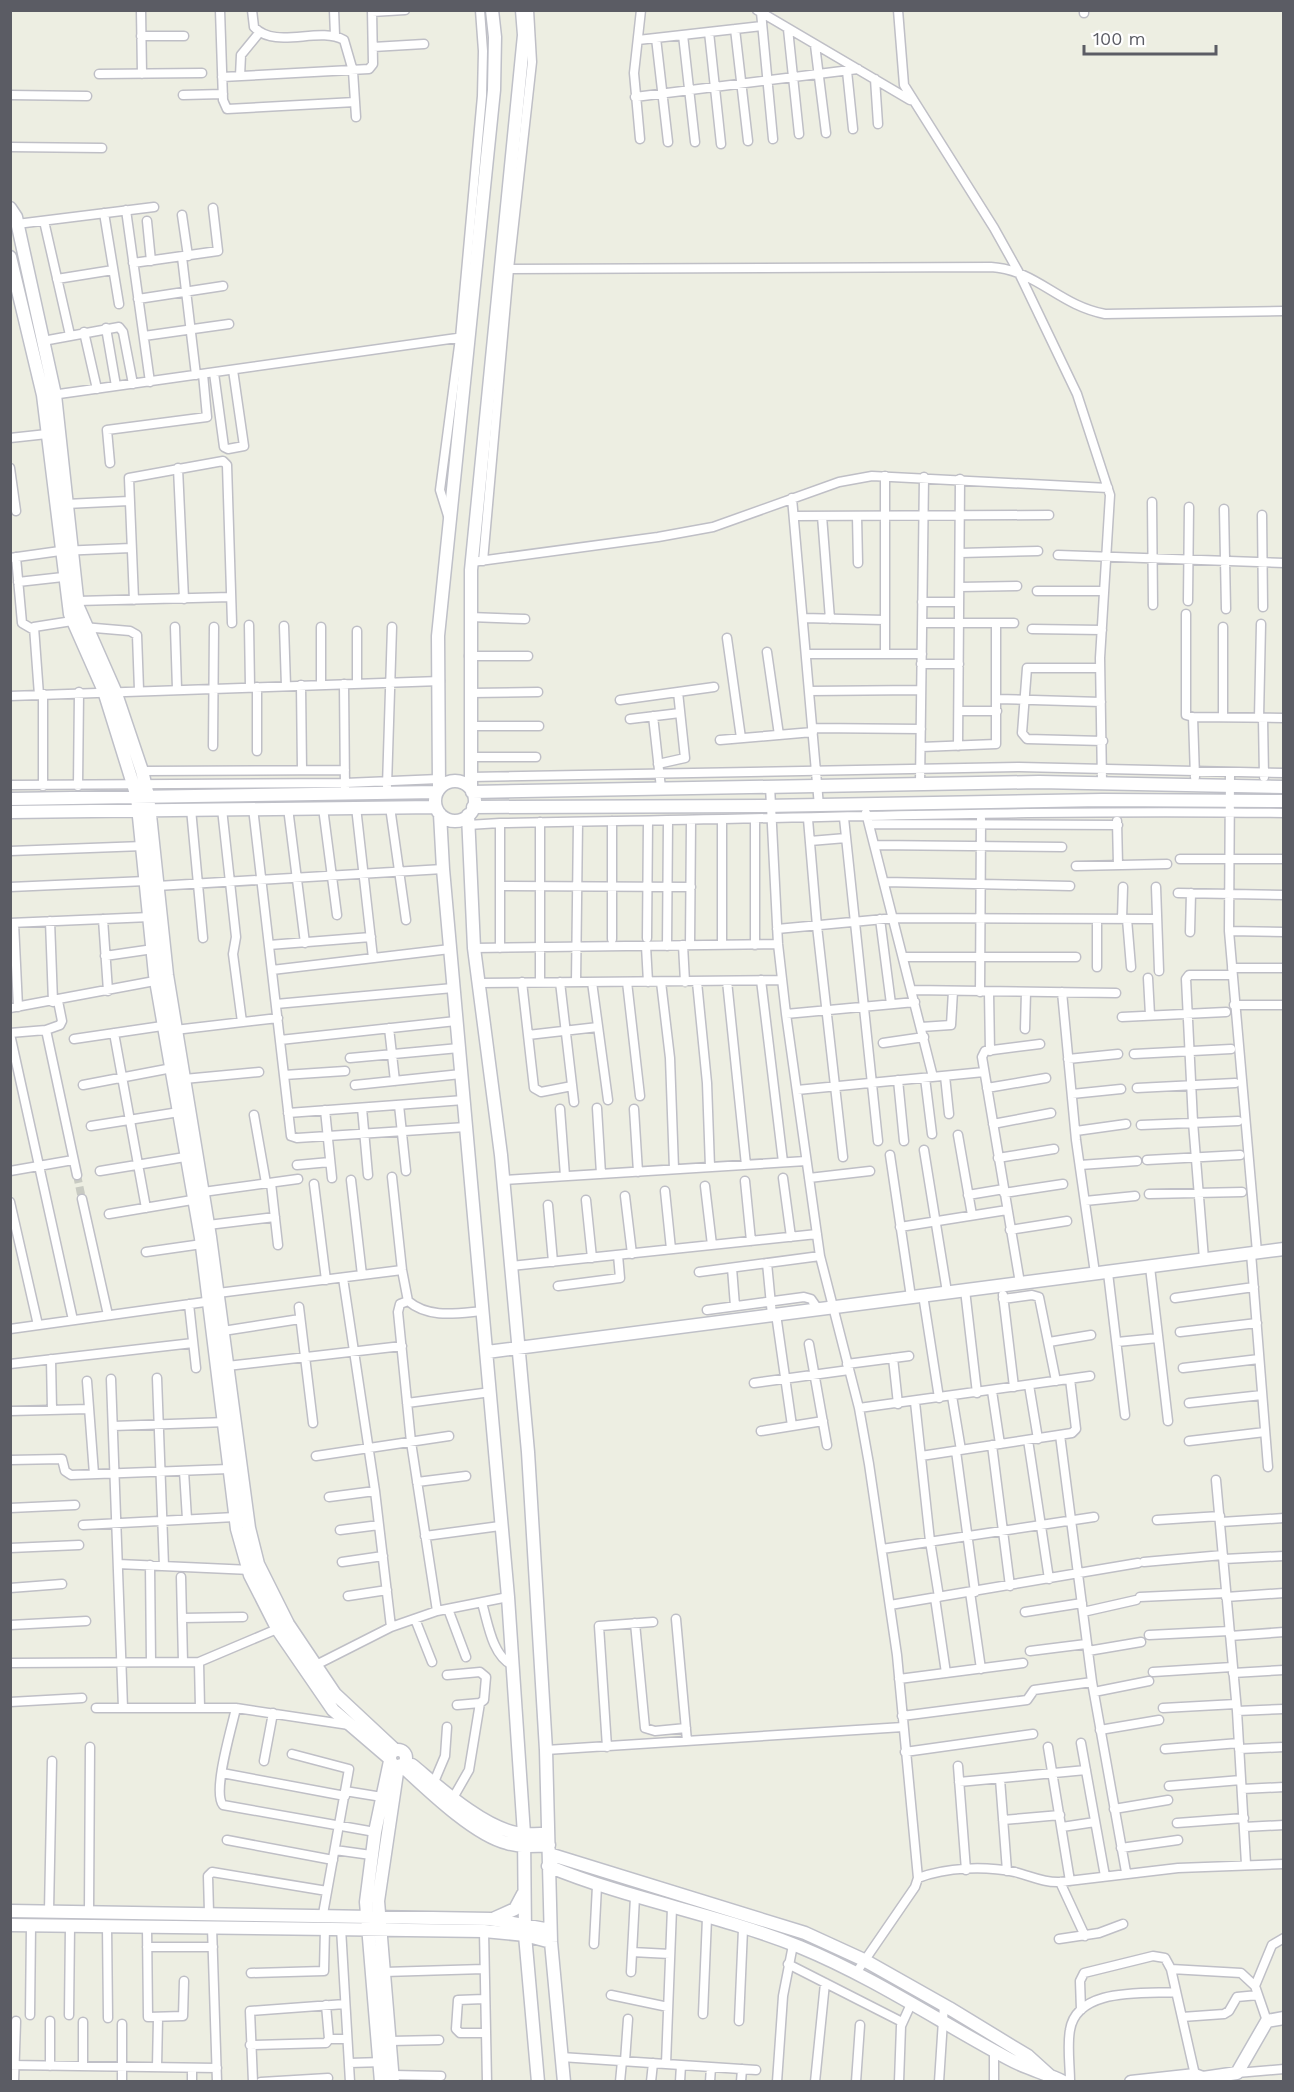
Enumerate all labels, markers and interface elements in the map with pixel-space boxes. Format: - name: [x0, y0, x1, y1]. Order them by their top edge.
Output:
- scale bar: [1084, 18, 1216, 56]
- text: 100 m: [1093, 28, 1146, 49]

